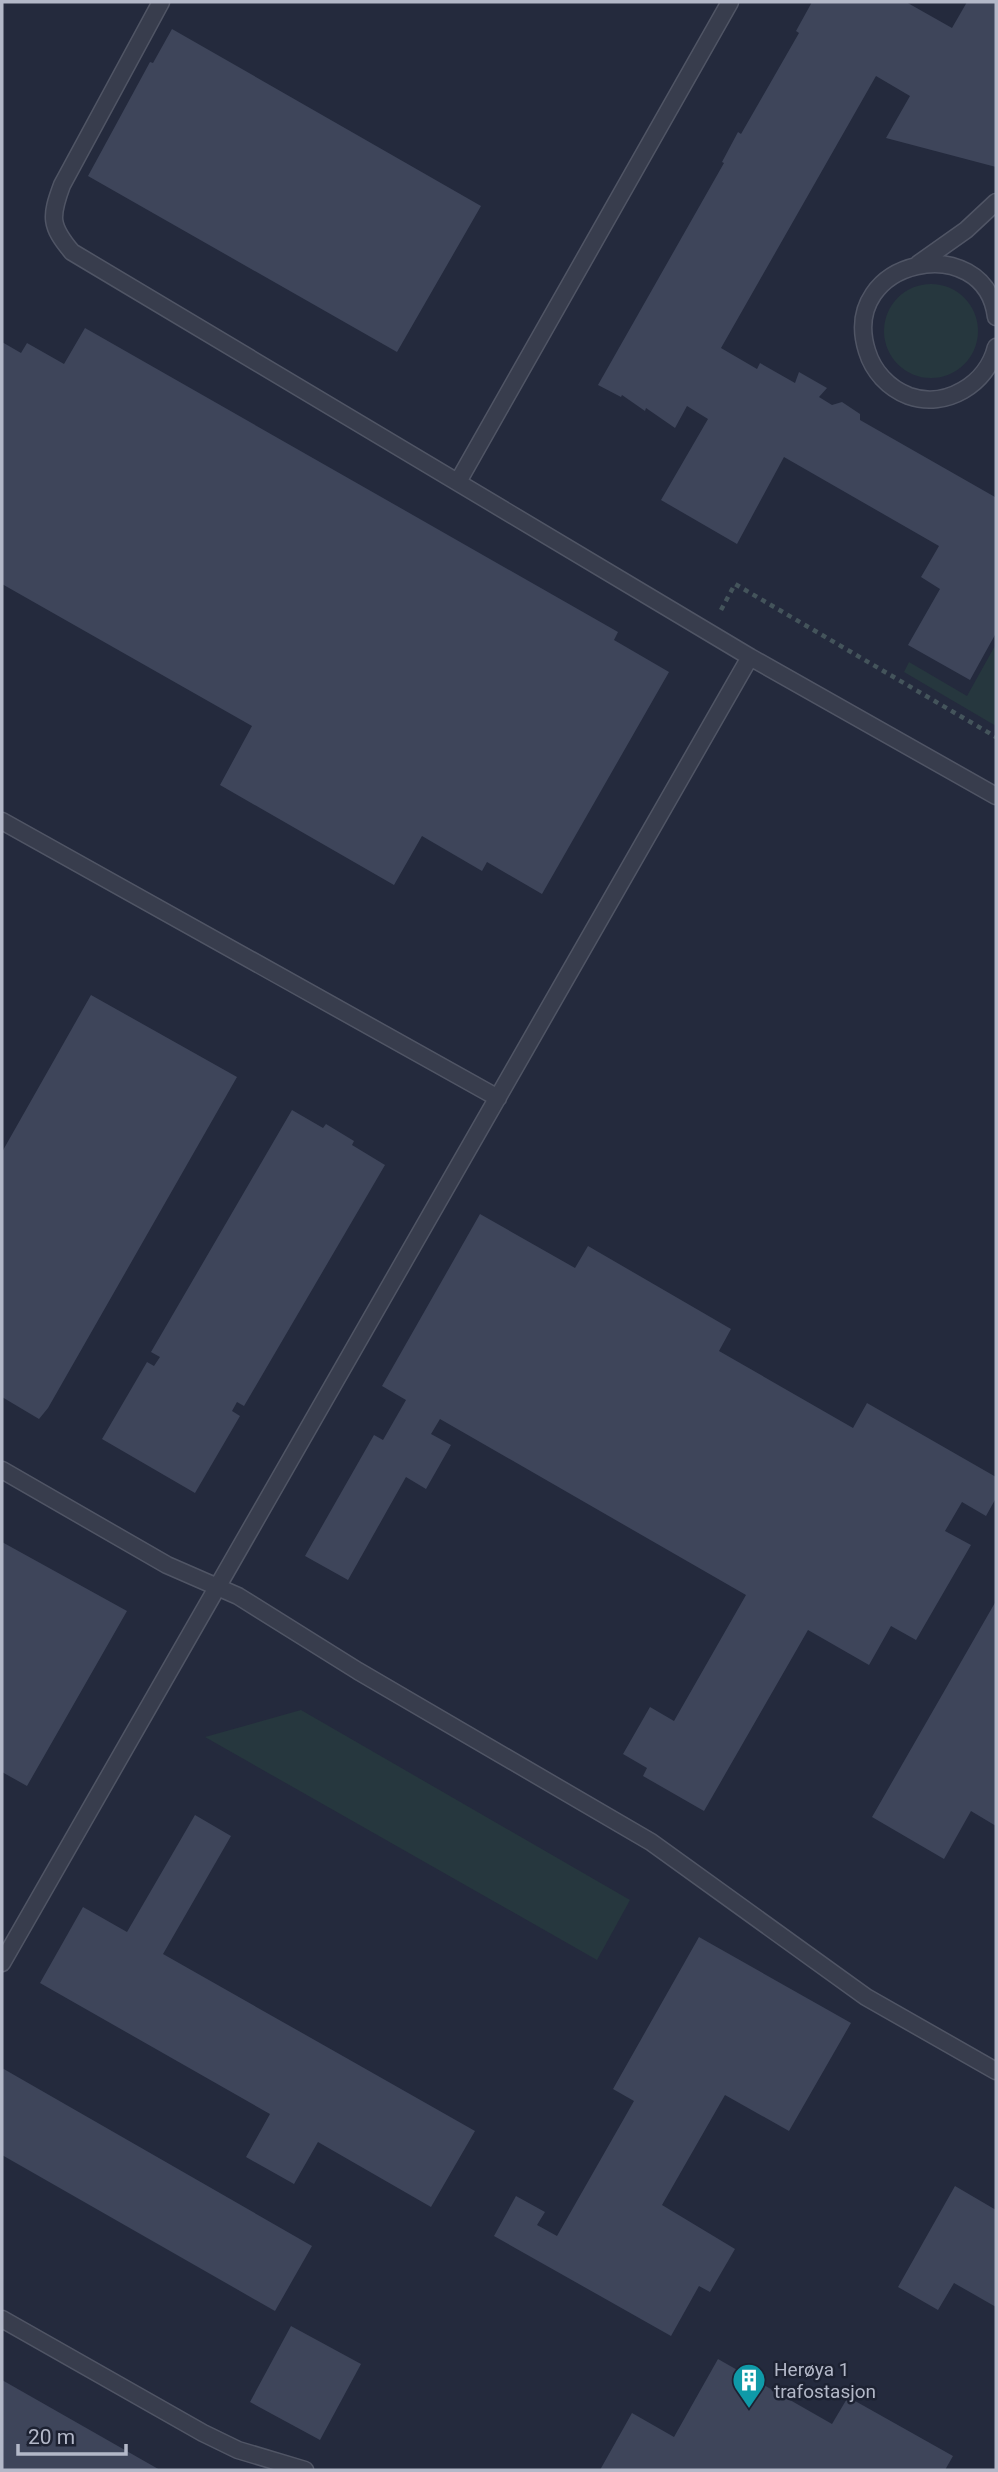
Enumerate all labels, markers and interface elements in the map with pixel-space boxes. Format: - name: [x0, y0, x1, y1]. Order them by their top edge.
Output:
- place label: Herøya 1 trafostasjon: [774, 2358, 876, 2403]
- building icon: Herøya 1 trafostasjon: [730, 2361, 768, 2410]
- scale bar: [18, 2412, 126, 2456]
- text: 20 m: [28, 2425, 75, 2449]

